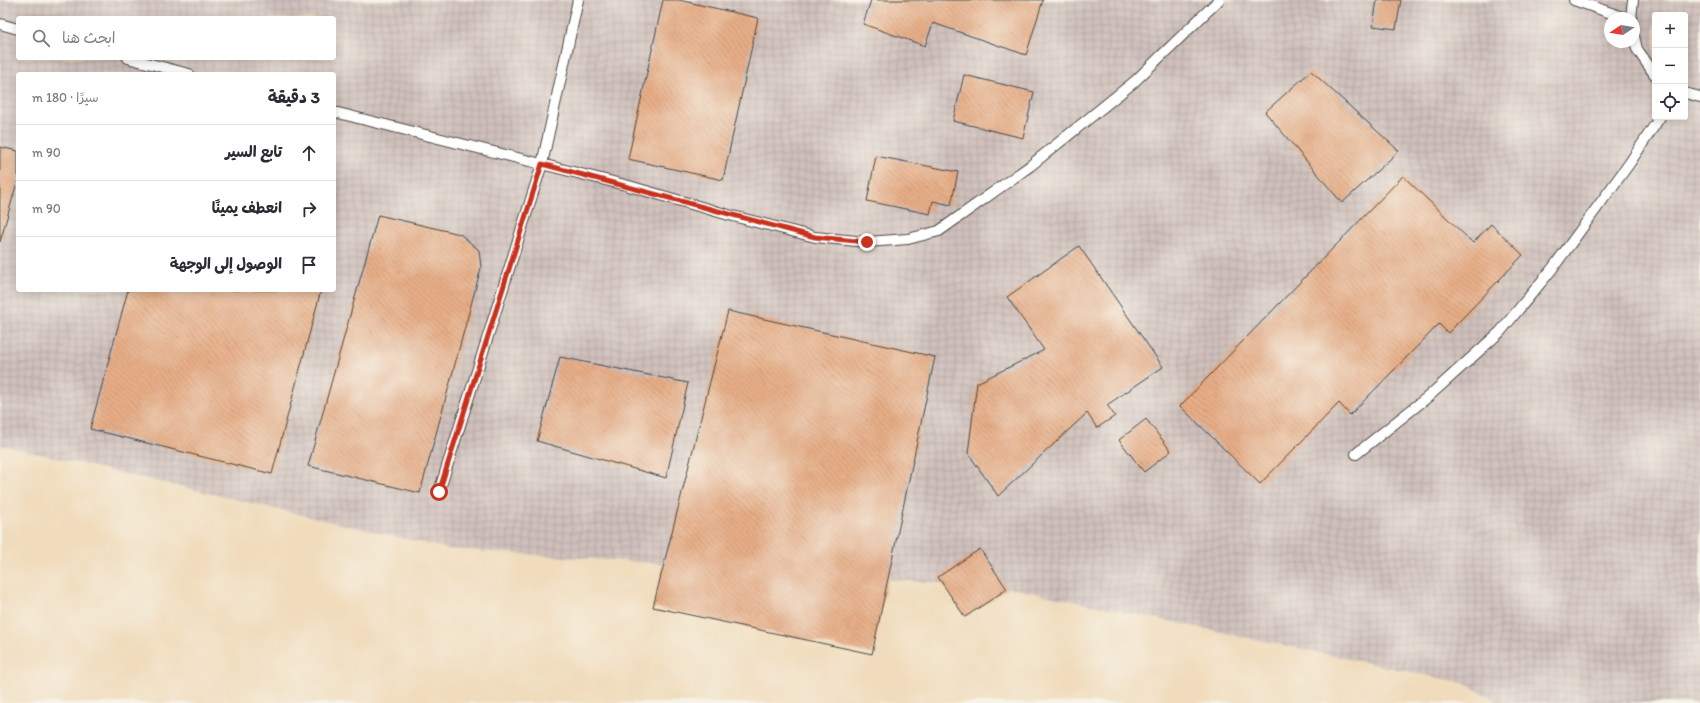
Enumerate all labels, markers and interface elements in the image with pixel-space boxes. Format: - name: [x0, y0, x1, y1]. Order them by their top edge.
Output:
- north arrow: [1604, 12, 1640, 48]
- map controls: [1652, 12, 1688, 120]
- button: +: [1652, 12, 1688, 48]
- search box: [16, 16, 336, 60]
- icon: search: [30, 27, 52, 49]
- text: ابحث هنا: [62, 29, 116, 47]
- button: −: [1652, 48, 1688, 84]
- button: locate: [1652, 84, 1688, 120]
- text: 3 دقيقة: [268, 87, 320, 107]
- text: سيرًا · 180 m: [32, 90, 99, 105]
- icon: ahead: [298, 142, 320, 164]
- text: تابع السير: [225, 143, 282, 161]
- text: 90 m: [32, 145, 61, 160]
- icon: right: [298, 198, 320, 220]
- text: انعطف يمينًا: [212, 199, 282, 217]
- text: 90 m: [32, 201, 61, 216]
- route end: [858, 233, 876, 251]
- icon: arrive: [298, 254, 320, 276]
- text: الوصول إلى الوجهة: [170, 255, 282, 273]
- route start: [430, 483, 448, 501]

